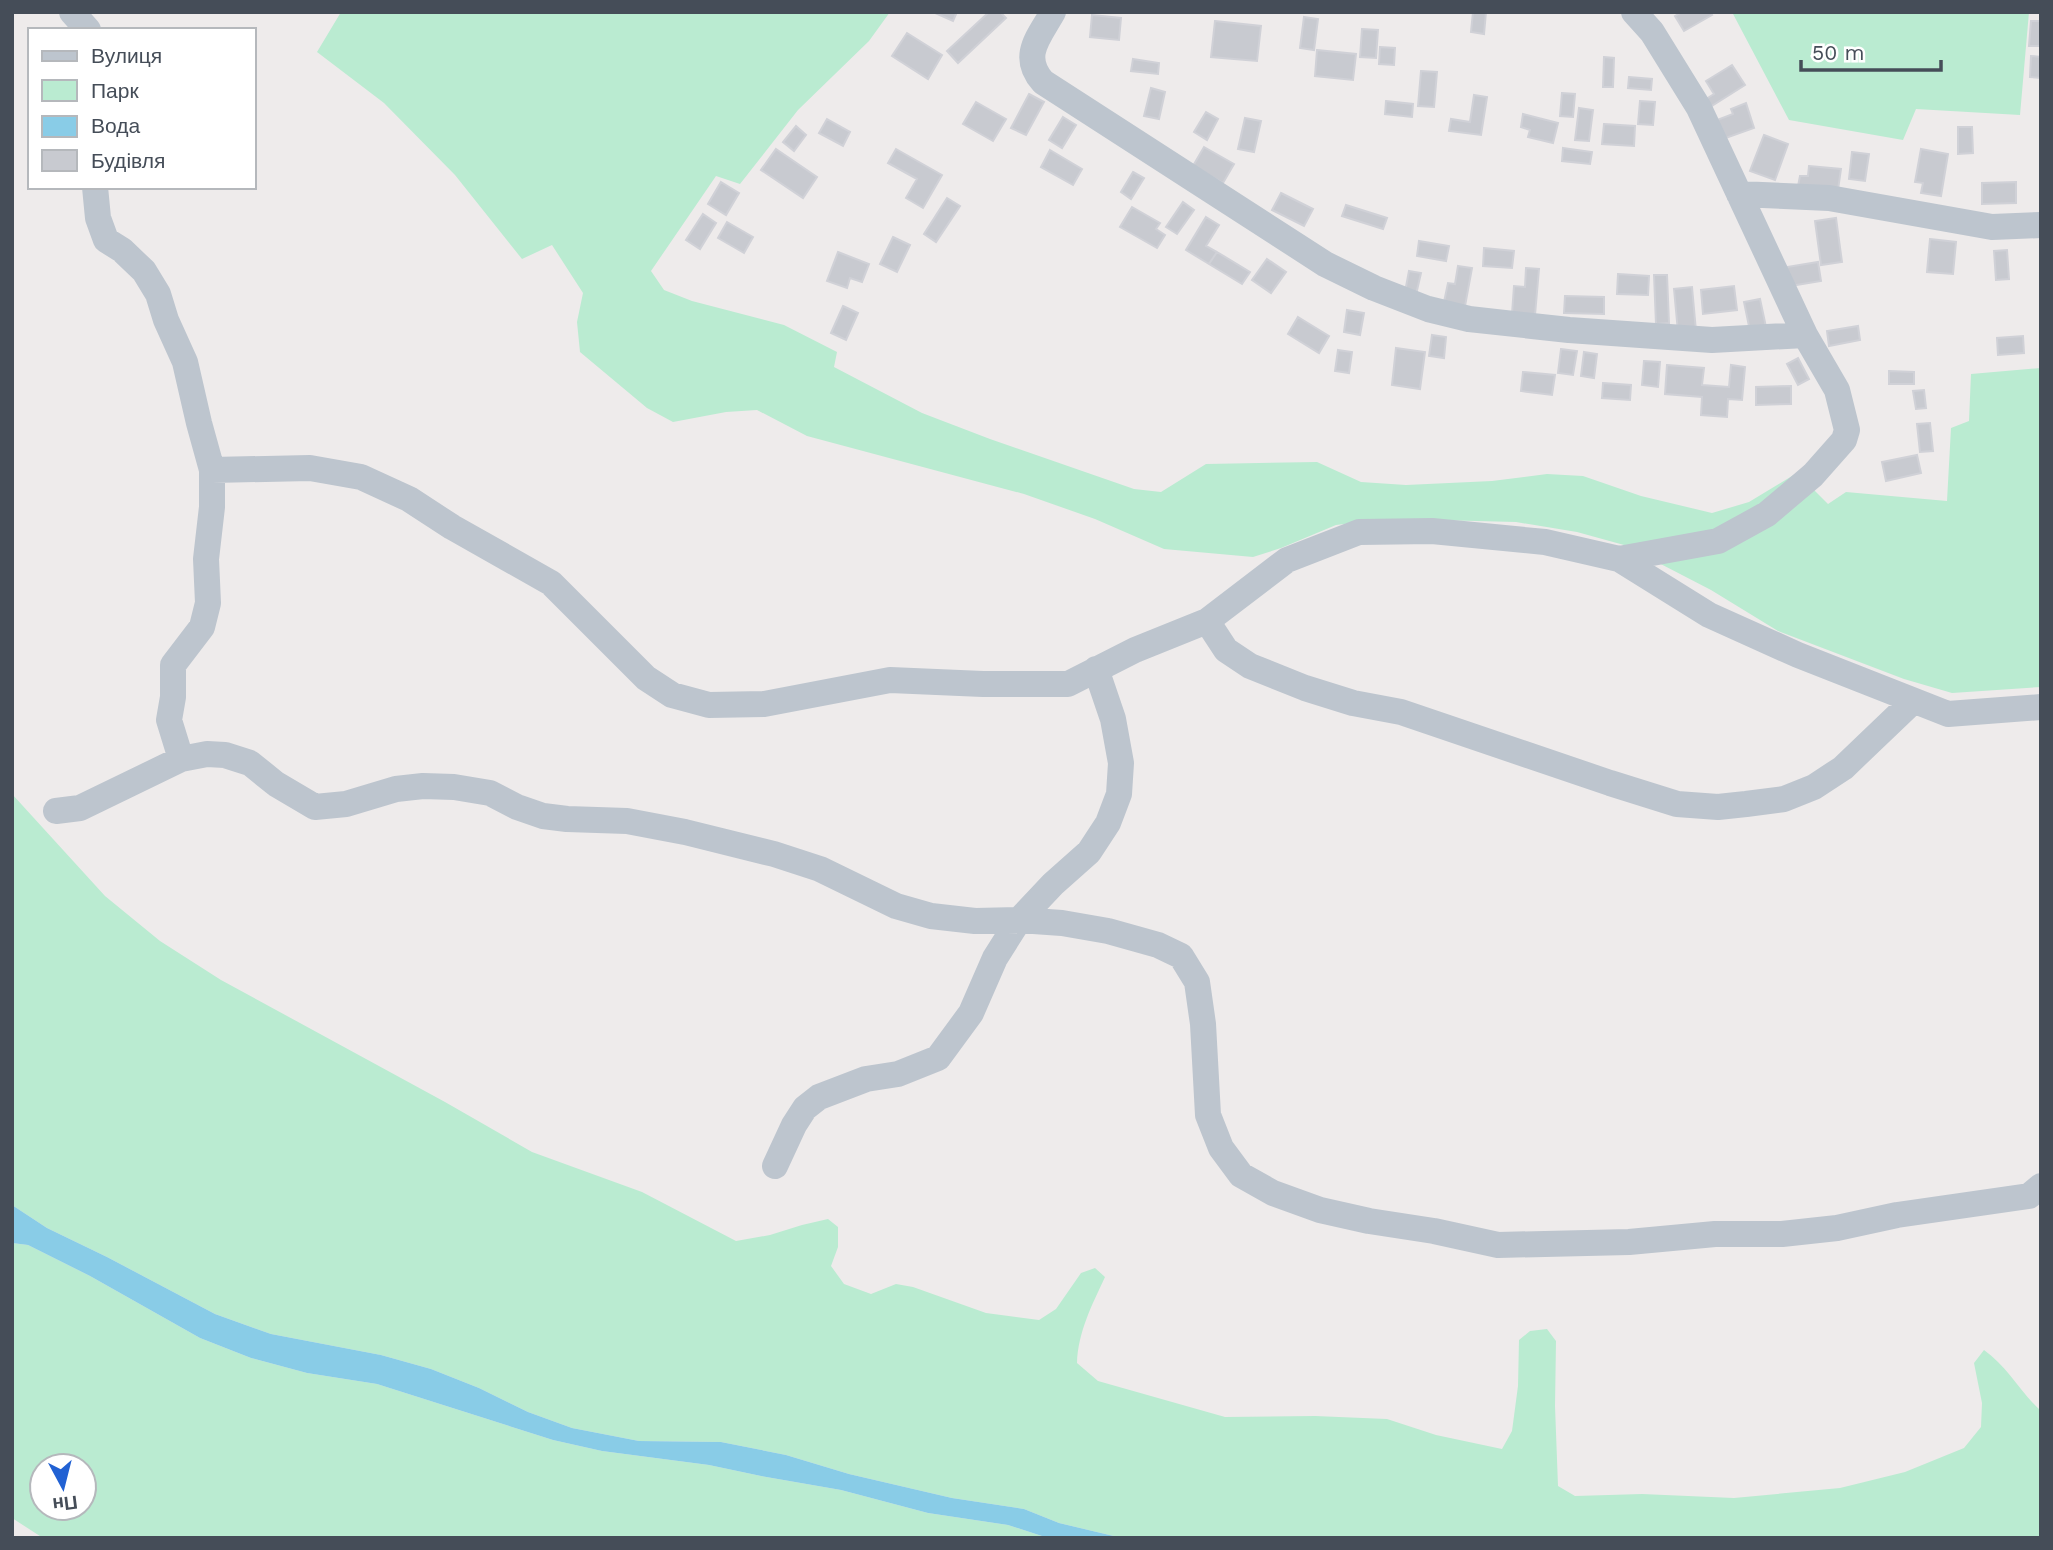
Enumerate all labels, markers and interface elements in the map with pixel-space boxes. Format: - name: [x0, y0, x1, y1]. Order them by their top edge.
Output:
- legend: [28, 28, 256, 189]
- scale bar: [1801, 28, 1941, 72]
- text: 50 m: [1812, 40, 1864, 65]
- text: Вулиця: [91, 43, 162, 68]
- text: Парк: [91, 78, 139, 103]
- text: Вода: [91, 113, 140, 138]
- text: Будівля: [91, 148, 165, 173]
- north arrow: [28, 1452, 98, 1522]
- text: Пн: [51, 1490, 79, 1516]

